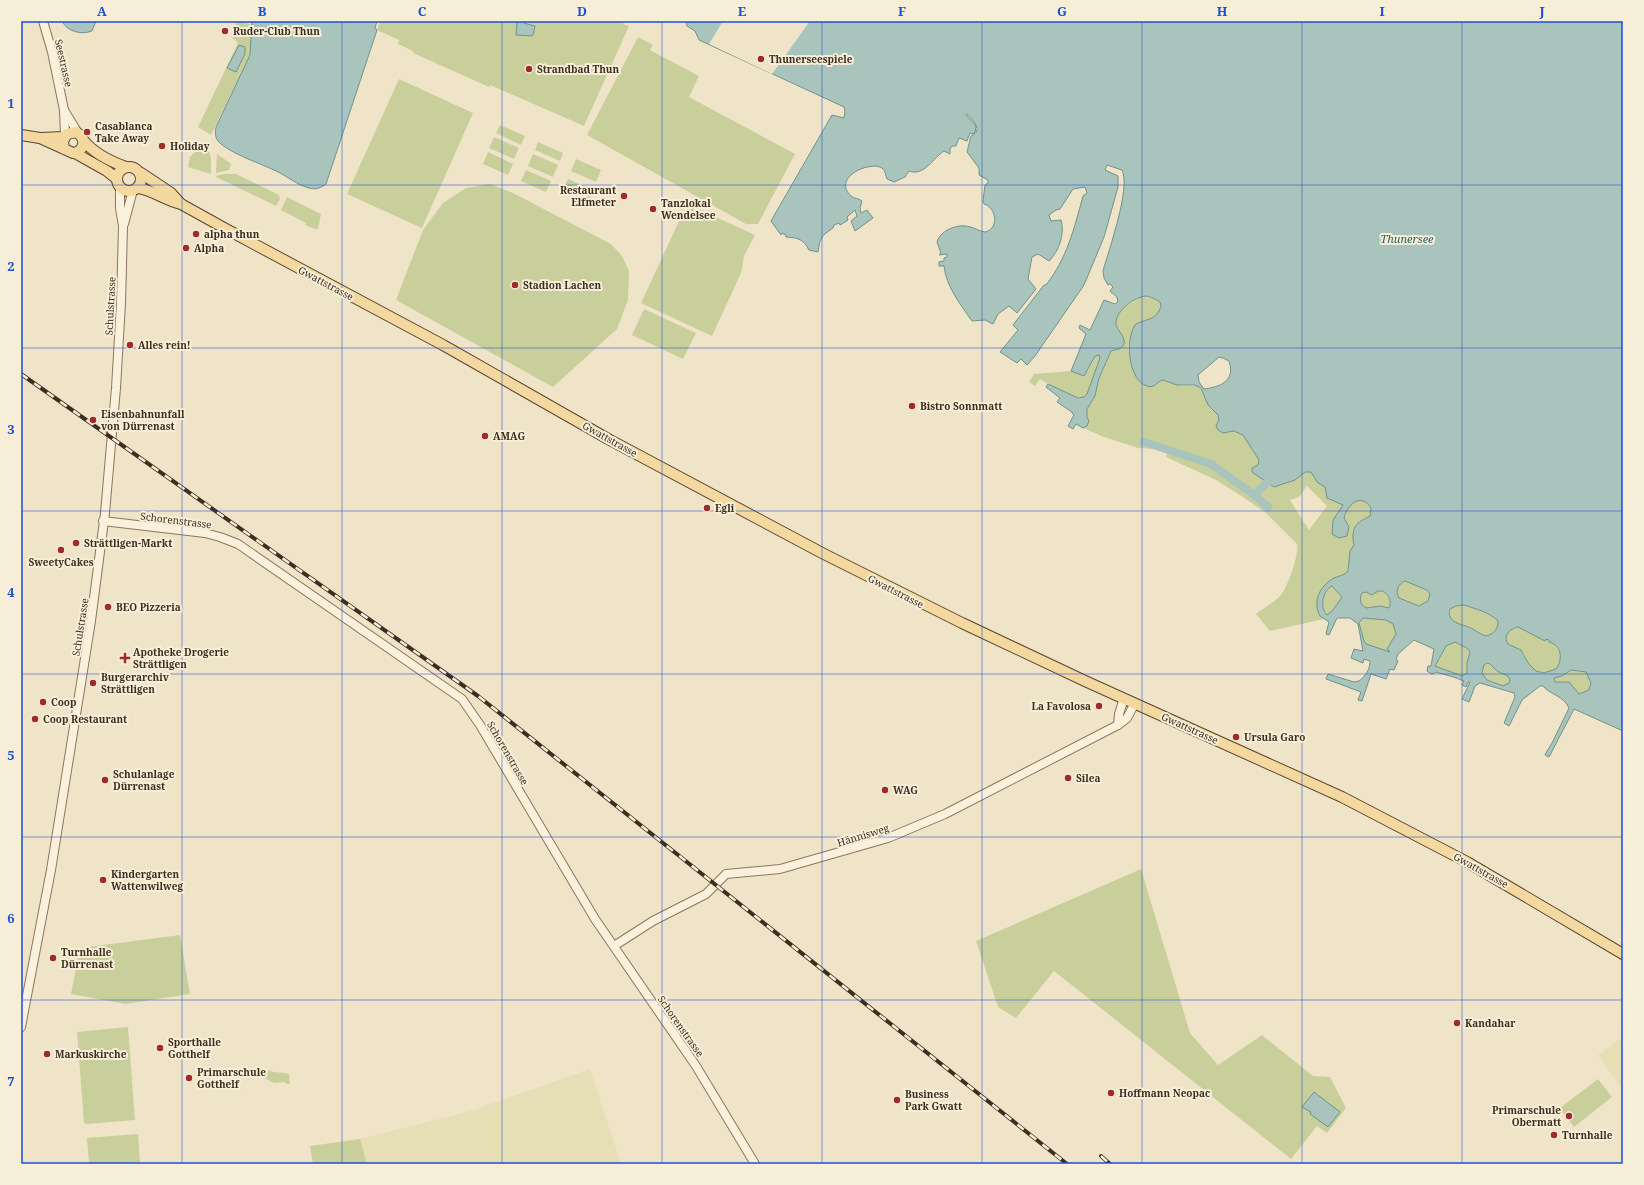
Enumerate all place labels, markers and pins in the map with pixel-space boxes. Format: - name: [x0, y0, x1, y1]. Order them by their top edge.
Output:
- place label: Ruder-Club Thun: [233, 24, 320, 38]
- marker: Ruder-Club Thun: [220, 26, 230, 36]
- place label: Thunerseespiele: [769, 52, 853, 66]
- marker: Thunerseespiele: [756, 54, 766, 64]
- place label: Strandbad Thun: [537, 62, 619, 76]
- marker: Strandbad Thun: [524, 64, 534, 74]
- place label: Casablanca Take Away: [95, 119, 152, 145]
- marker: Casablanca Take Away: [82, 127, 92, 137]
- place label: Holiday: [170, 139, 210, 153]
- marker: Holiday: [157, 141, 167, 151]
- place label: Restaurant Elfmeter: [560, 183, 617, 209]
- marker: Restaurant Elfmeter: [619, 191, 629, 201]
- place label: Tanzlokal Wendelsee: [661, 196, 716, 222]
- marker: Tanzlokal Wendelsee: [648, 204, 658, 214]
- place label: alpha thun: [204, 227, 260, 241]
- marker: alpha thun: [191, 229, 201, 239]
- place label: Alpha: [194, 241, 224, 255]
- marker: Alpha: [181, 243, 191, 253]
- place label: Stadion Lachen: [523, 278, 601, 292]
- marker: Stadion Lachen: [510, 280, 520, 290]
- place label: Alles rein!: [138, 338, 191, 352]
- marker: Alles rein!: [125, 340, 135, 350]
- place label: Bistro Sonnmatt: [920, 399, 1002, 413]
- marker: Bistro Sonnmatt: [907, 401, 917, 411]
- place label: Eisenbahnunfall von Dürrenast: [101, 407, 185, 433]
- marker: Eisenbahnunfall von Dürrenast: [88, 415, 98, 425]
- place label: AMAG: [493, 429, 525, 443]
- marker: AMAG: [480, 431, 490, 441]
- place label: Egli: [715, 501, 735, 515]
- marker: Egli: [702, 503, 712, 513]
- place label: Strättligen-Markt: [84, 536, 172, 550]
- marker: Strättligen-Markt: [71, 538, 81, 548]
- marker: SweetyCakes: [56, 545, 66, 555]
- place label: SweetyCakes: [29, 555, 94, 569]
- place label: BEO Pizzeria: [116, 600, 181, 614]
- marker: BEO Pizzeria: [103, 602, 113, 612]
- place label: Apotheke Drogerie Strättligen: [133, 645, 229, 671]
- marker: Apotheke Drogerie Strättligen: [120, 653, 130, 663]
- place label: Burgerarchiv Strättligen: [101, 670, 170, 696]
- marker: Burgerarchiv Strättligen: [88, 678, 98, 688]
- place label: Coop: [51, 695, 76, 709]
- marker: Coop: [38, 697, 48, 707]
- place label: La Favolosa: [1031, 699, 1091, 713]
- marker: La Favolosa: [1094, 701, 1104, 711]
- place label: Coop Restaurant: [43, 712, 127, 726]
- marker: Coop Restaurant: [30, 714, 40, 724]
- place label: Ursula Garo: [1244, 730, 1305, 744]
- marker: Ursula Garo: [1231, 732, 1241, 742]
- place label: Schulanlage Dürrenast: [113, 767, 175, 793]
- place label: Silea: [1076, 771, 1101, 785]
- marker: Silea: [1063, 773, 1073, 783]
- marker: Schulanlage Dürrenast: [100, 775, 110, 785]
- place label: WAG: [893, 783, 918, 797]
- marker: WAG: [880, 785, 890, 795]
- place label: Kindergarten Wattenwilweg: [111, 867, 183, 893]
- marker: Kindergarten Wattenwilweg: [98, 875, 108, 885]
- place label: Turnhalle Dürrenast: [61, 945, 113, 971]
- marker: Turnhalle Dürrenast: [48, 953, 58, 963]
- place label: Kandahar: [1465, 1016, 1516, 1030]
- marker: Kandahar: [1452, 1018, 1462, 1028]
- place label: Sporthalle Gotthelf: [168, 1035, 221, 1061]
- marker: Sporthalle Gotthelf: [155, 1043, 165, 1053]
- place label: Markuskirche: [55, 1047, 127, 1061]
- marker: Markuskirche: [42, 1049, 52, 1059]
- place label: Primarschule Gotthelf: [197, 1065, 266, 1091]
- marker: Primarschule Gotthelf: [184, 1073, 194, 1083]
- place label: Hoffmann Neopac: [1119, 1086, 1210, 1100]
- place label: Business Park Gwatt: [905, 1087, 962, 1113]
- marker: Hoffmann Neopac: [1106, 1088, 1116, 1098]
- marker: Business Park Gwatt: [892, 1095, 902, 1105]
- place label: Primarschule Obermatt: [1492, 1103, 1561, 1129]
- marker: Primarschule Obermatt: [1564, 1111, 1574, 1121]
- place label: Turnhalle: [1562, 1128, 1613, 1142]
- marker: Turnhalle: [1549, 1130, 1559, 1140]

